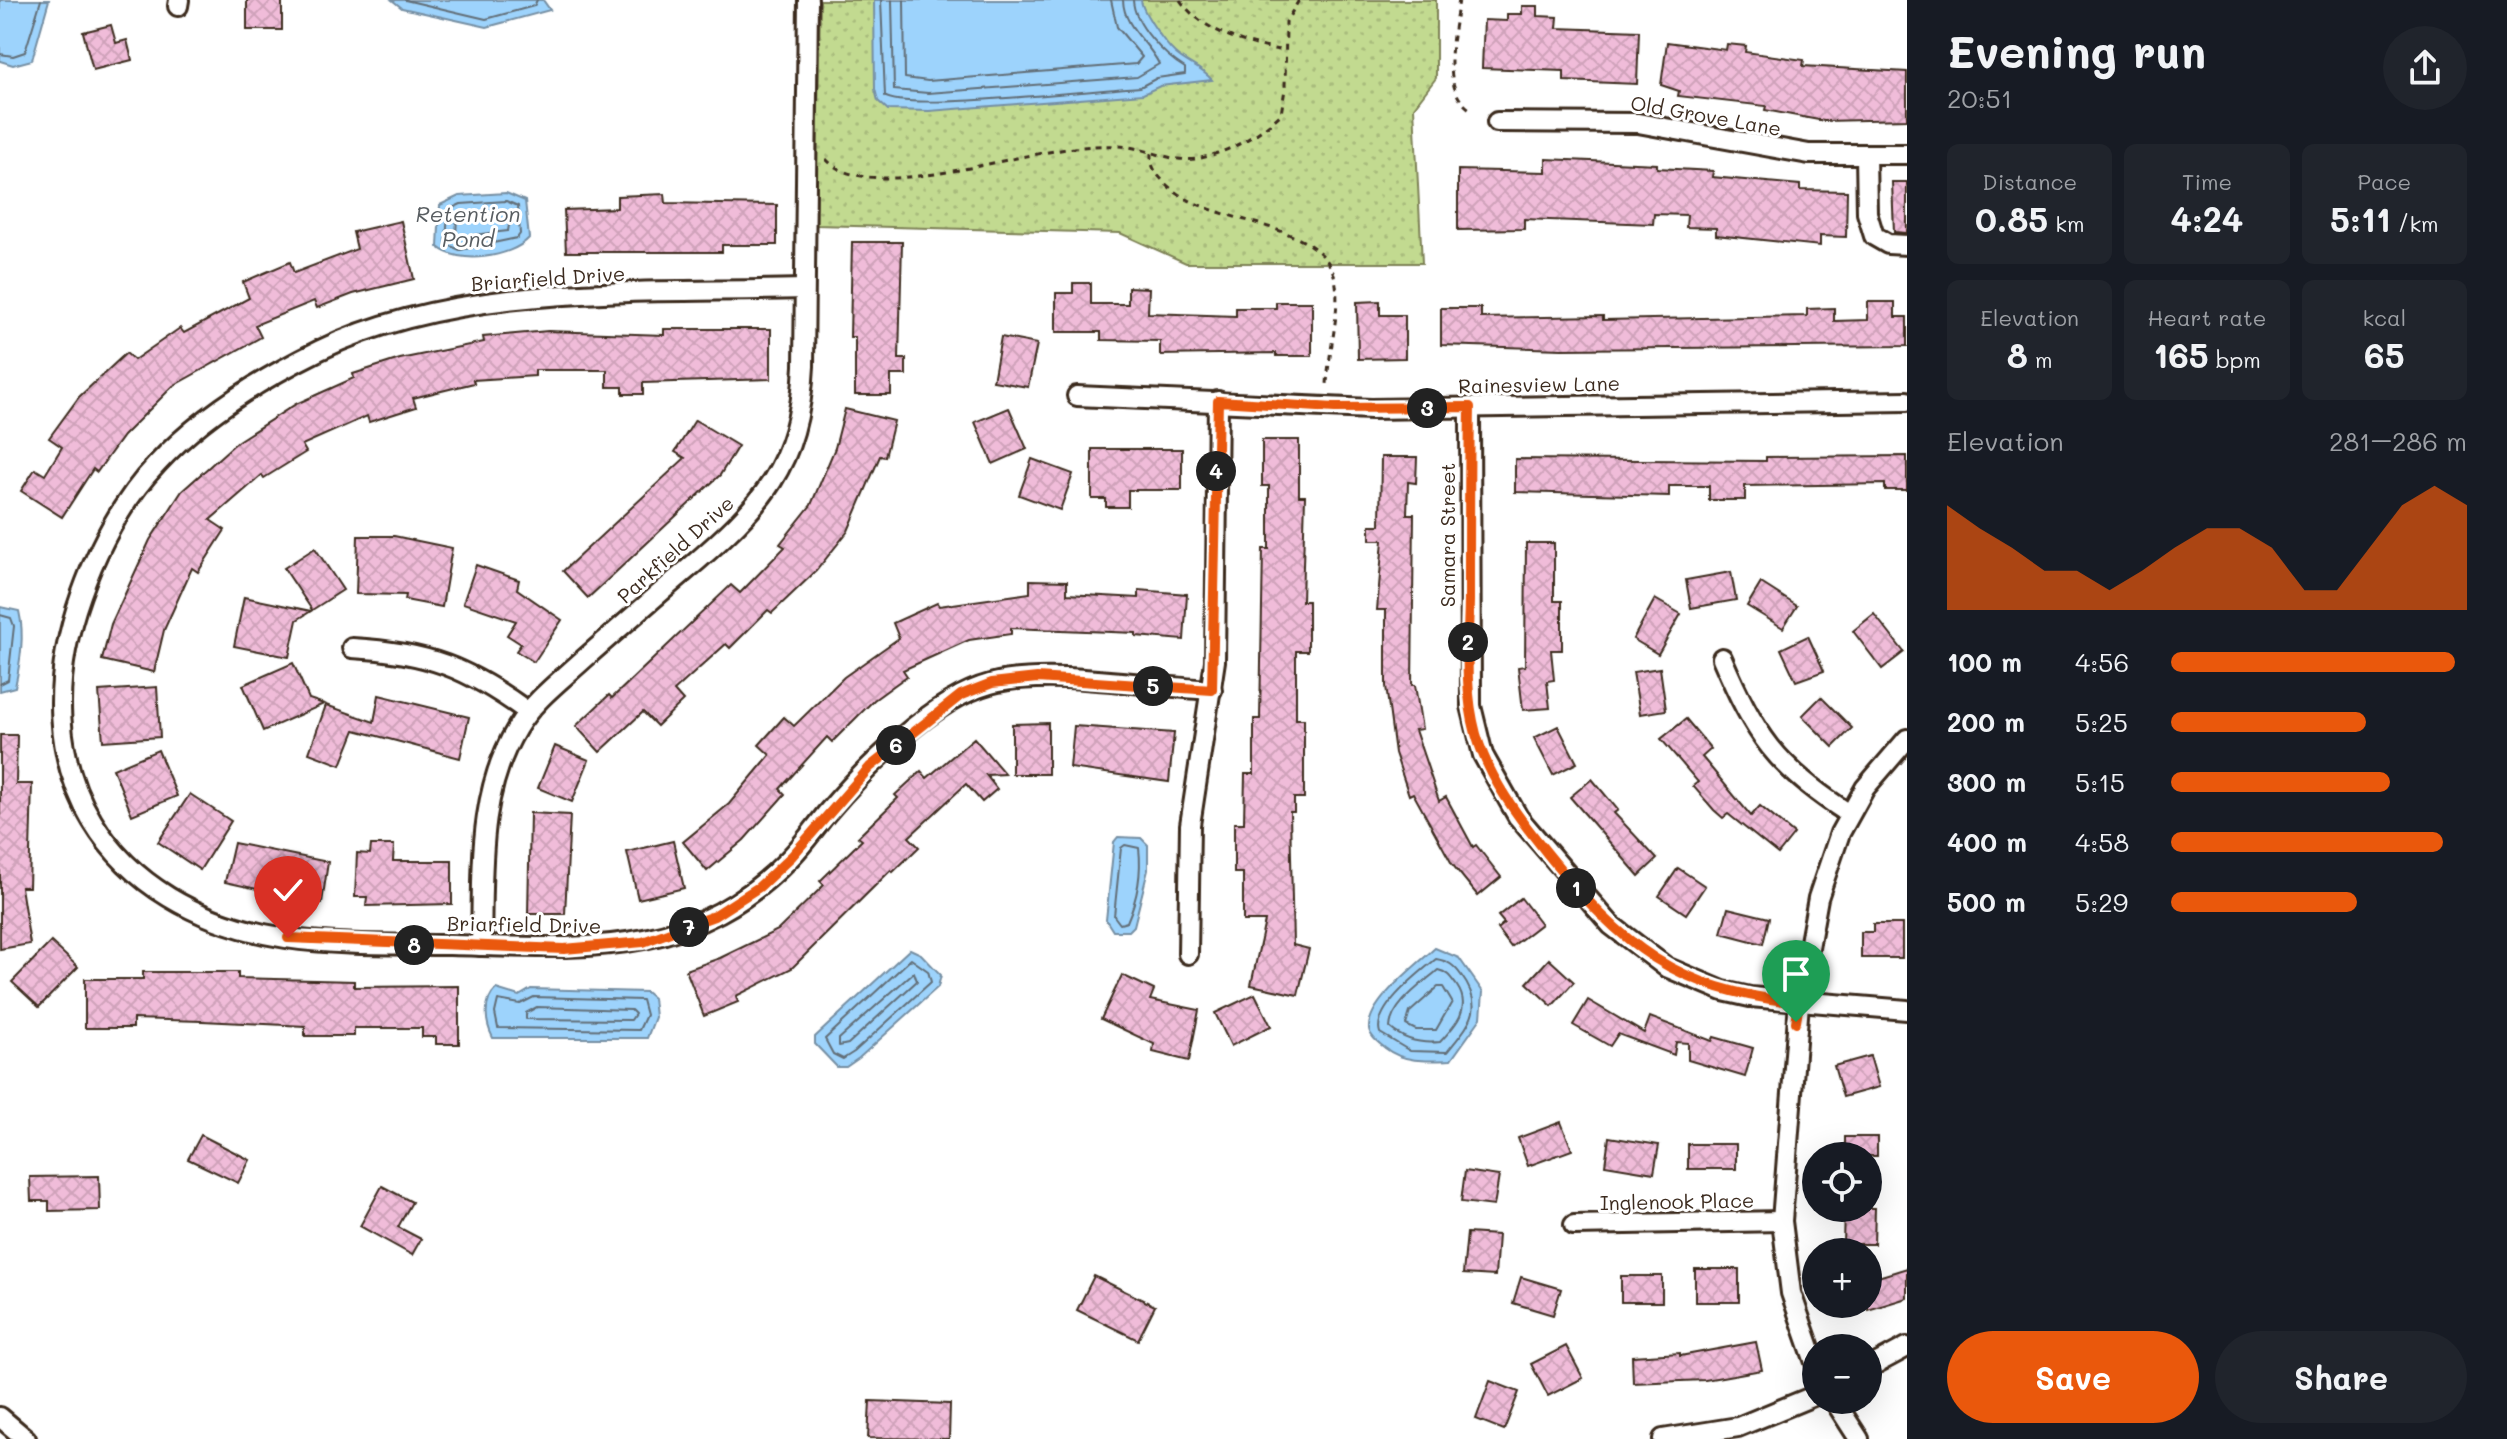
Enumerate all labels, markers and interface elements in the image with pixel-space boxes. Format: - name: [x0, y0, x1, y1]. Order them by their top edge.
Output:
- text: Evening run: [1947, 22, 2206, 79]
- button: share: [2383, 26, 2467, 110]
- text: 20:51: [1947, 81, 2012, 115]
- street label: Old Grove Lane: [1629, 89, 1783, 141]
- text: Distance: [1982, 167, 2077, 196]
- text: Time: [2182, 167, 2232, 196]
- text: Pace: [2357, 167, 2411, 196]
- text: 0.85: [1975, 196, 2048, 241]
- text: 4:24: [2171, 196, 2243, 241]
- text: 5:11: [2330, 196, 2391, 241]
- water label: Retention Pond: [416, 199, 520, 253]
- text: km: [2048, 209, 2084, 238]
- text: /km: [2391, 209, 2439, 238]
- street label: Briarfield Drive: [470, 260, 626, 296]
- text: Elevation: [1980, 303, 2079, 332]
- text: Heart rate: [2148, 303, 2266, 332]
- text: kcal: [2362, 303, 2406, 332]
- text: 8: [2007, 332, 2028, 377]
- text: 165: [2153, 332, 2209, 377]
- text: 65: [2364, 332, 2405, 377]
- text: m: [2028, 345, 2053, 374]
- text: bpm: [2209, 345, 2261, 374]
- street label: Rainesview Lane: [1458, 370, 1620, 398]
- pin: 3: [1407, 388, 1447, 428]
- text: 3: [1420, 393, 1434, 422]
- text: Elevation: [1947, 424, 2064, 458]
- text: 281–286 m: [2329, 424, 2467, 458]
- pin: 4: [1196, 451, 1236, 491]
- text: 4: [1209, 456, 1223, 485]
- street label: Samara Street: [1434, 463, 1460, 607]
- street label: Parkfield Drive: [611, 490, 739, 608]
- pin: 2: [1448, 622, 1488, 662]
- text: 2: [1462, 627, 1474, 656]
- text: 100 m: [1947, 645, 2022, 679]
- text: 4:56: [2075, 645, 2129, 679]
- pin: 5: [1133, 666, 1173, 706]
- text: 5: [1147, 671, 1159, 700]
- text: 200 m: [1947, 705, 2025, 739]
- text: 5:25: [2075, 705, 2128, 739]
- pin: 6: [876, 725, 916, 765]
- text: 6: [889, 730, 903, 759]
- text: 300 m: [1947, 765, 2026, 799]
- text: 5:15: [2075, 765, 2125, 799]
- text: 400 m: [1947, 825, 2027, 859]
- text: 4:58: [2075, 825, 2129, 859]
- pin: [254, 856, 322, 938]
- icon: check: [266, 868, 310, 912]
- pin: 1: [1556, 868, 1596, 908]
- text: 1: [1571, 873, 1581, 902]
- text: 500 m: [1947, 885, 2026, 919]
- text: 5:29: [2075, 885, 2128, 919]
- pin: 7: [669, 907, 709, 947]
- street label: Briarfield Drive: [447, 910, 601, 938]
- text: 7: [683, 912, 695, 941]
- pin: 8: [394, 925, 434, 965]
- text: 8: [407, 930, 421, 959]
- pin: [1762, 940, 1830, 1022]
- icon: arrive: [1774, 952, 1818, 996]
- map controls: [1802, 1142, 1882, 1414]
- button: locate: [1802, 1142, 1882, 1222]
- street label: Inglenook Place: [1600, 1187, 1754, 1215]
- button: +: [1802, 1238, 1882, 1318]
- button: Save: [1947, 1331, 2199, 1423]
- button: Share: [2215, 1331, 2467, 1423]
- button: −: [1802, 1334, 1882, 1414]

